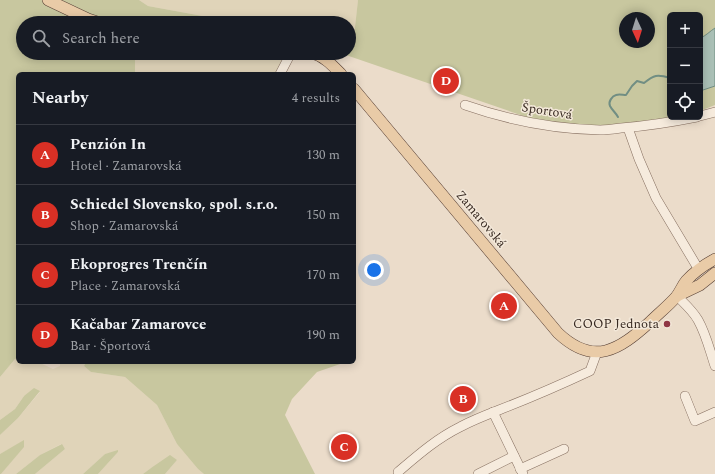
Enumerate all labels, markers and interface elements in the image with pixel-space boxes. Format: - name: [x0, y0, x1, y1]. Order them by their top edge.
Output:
- north arrow: [619, 12, 655, 48]
- map controls: [667, 12, 703, 120]
- button: +: [667, 12, 703, 48]
- search box: [16, 16, 356, 60]
- icon: search: [30, 27, 52, 49]
- text: Search here: [62, 27, 140, 50]
- button: −: [667, 48, 703, 84]
- pin: D: [433, 66, 459, 96]
- button: locate: [667, 84, 703, 120]
- text: Nearby: [32, 85, 88, 111]
- text: 4 results: [292, 88, 340, 108]
- street label: Športová: [520, 97, 574, 125]
- text: Penzión In: [70, 133, 146, 156]
- text: A: [40, 145, 50, 165]
- text: 130 m: [306, 145, 340, 165]
- text: Hotel · Zamarovská: [70, 156, 182, 176]
- street label: Zamarovská: [451, 186, 511, 253]
- text: Schiedel Slovensko, spol. s.r.o.: [70, 193, 278, 216]
- text: B: [40, 205, 50, 225]
- text: 150 m: [306, 205, 340, 225]
- text: Shop · Zamarovská: [70, 216, 178, 236]
- text: Ekoprogres Trenčín: [70, 253, 208, 276]
- your location: [364, 260, 384, 280]
- text: C: [40, 265, 50, 285]
- text: 170 m: [306, 265, 340, 285]
- text: Place · Zamarovská: [70, 276, 180, 296]
- pin: A: [491, 291, 517, 321]
- text: Kačabar Zamarovce: [70, 313, 206, 336]
- place label: COOP Jednota: [573, 314, 660, 334]
- marker: COOP Jednota: [662, 319, 672, 329]
- text: D: [40, 325, 50, 345]
- text: 190 m: [306, 325, 340, 345]
- text: Bar · Športová: [70, 336, 151, 356]
- pin: B: [450, 384, 476, 414]
- pin: C: [331, 432, 357, 462]

